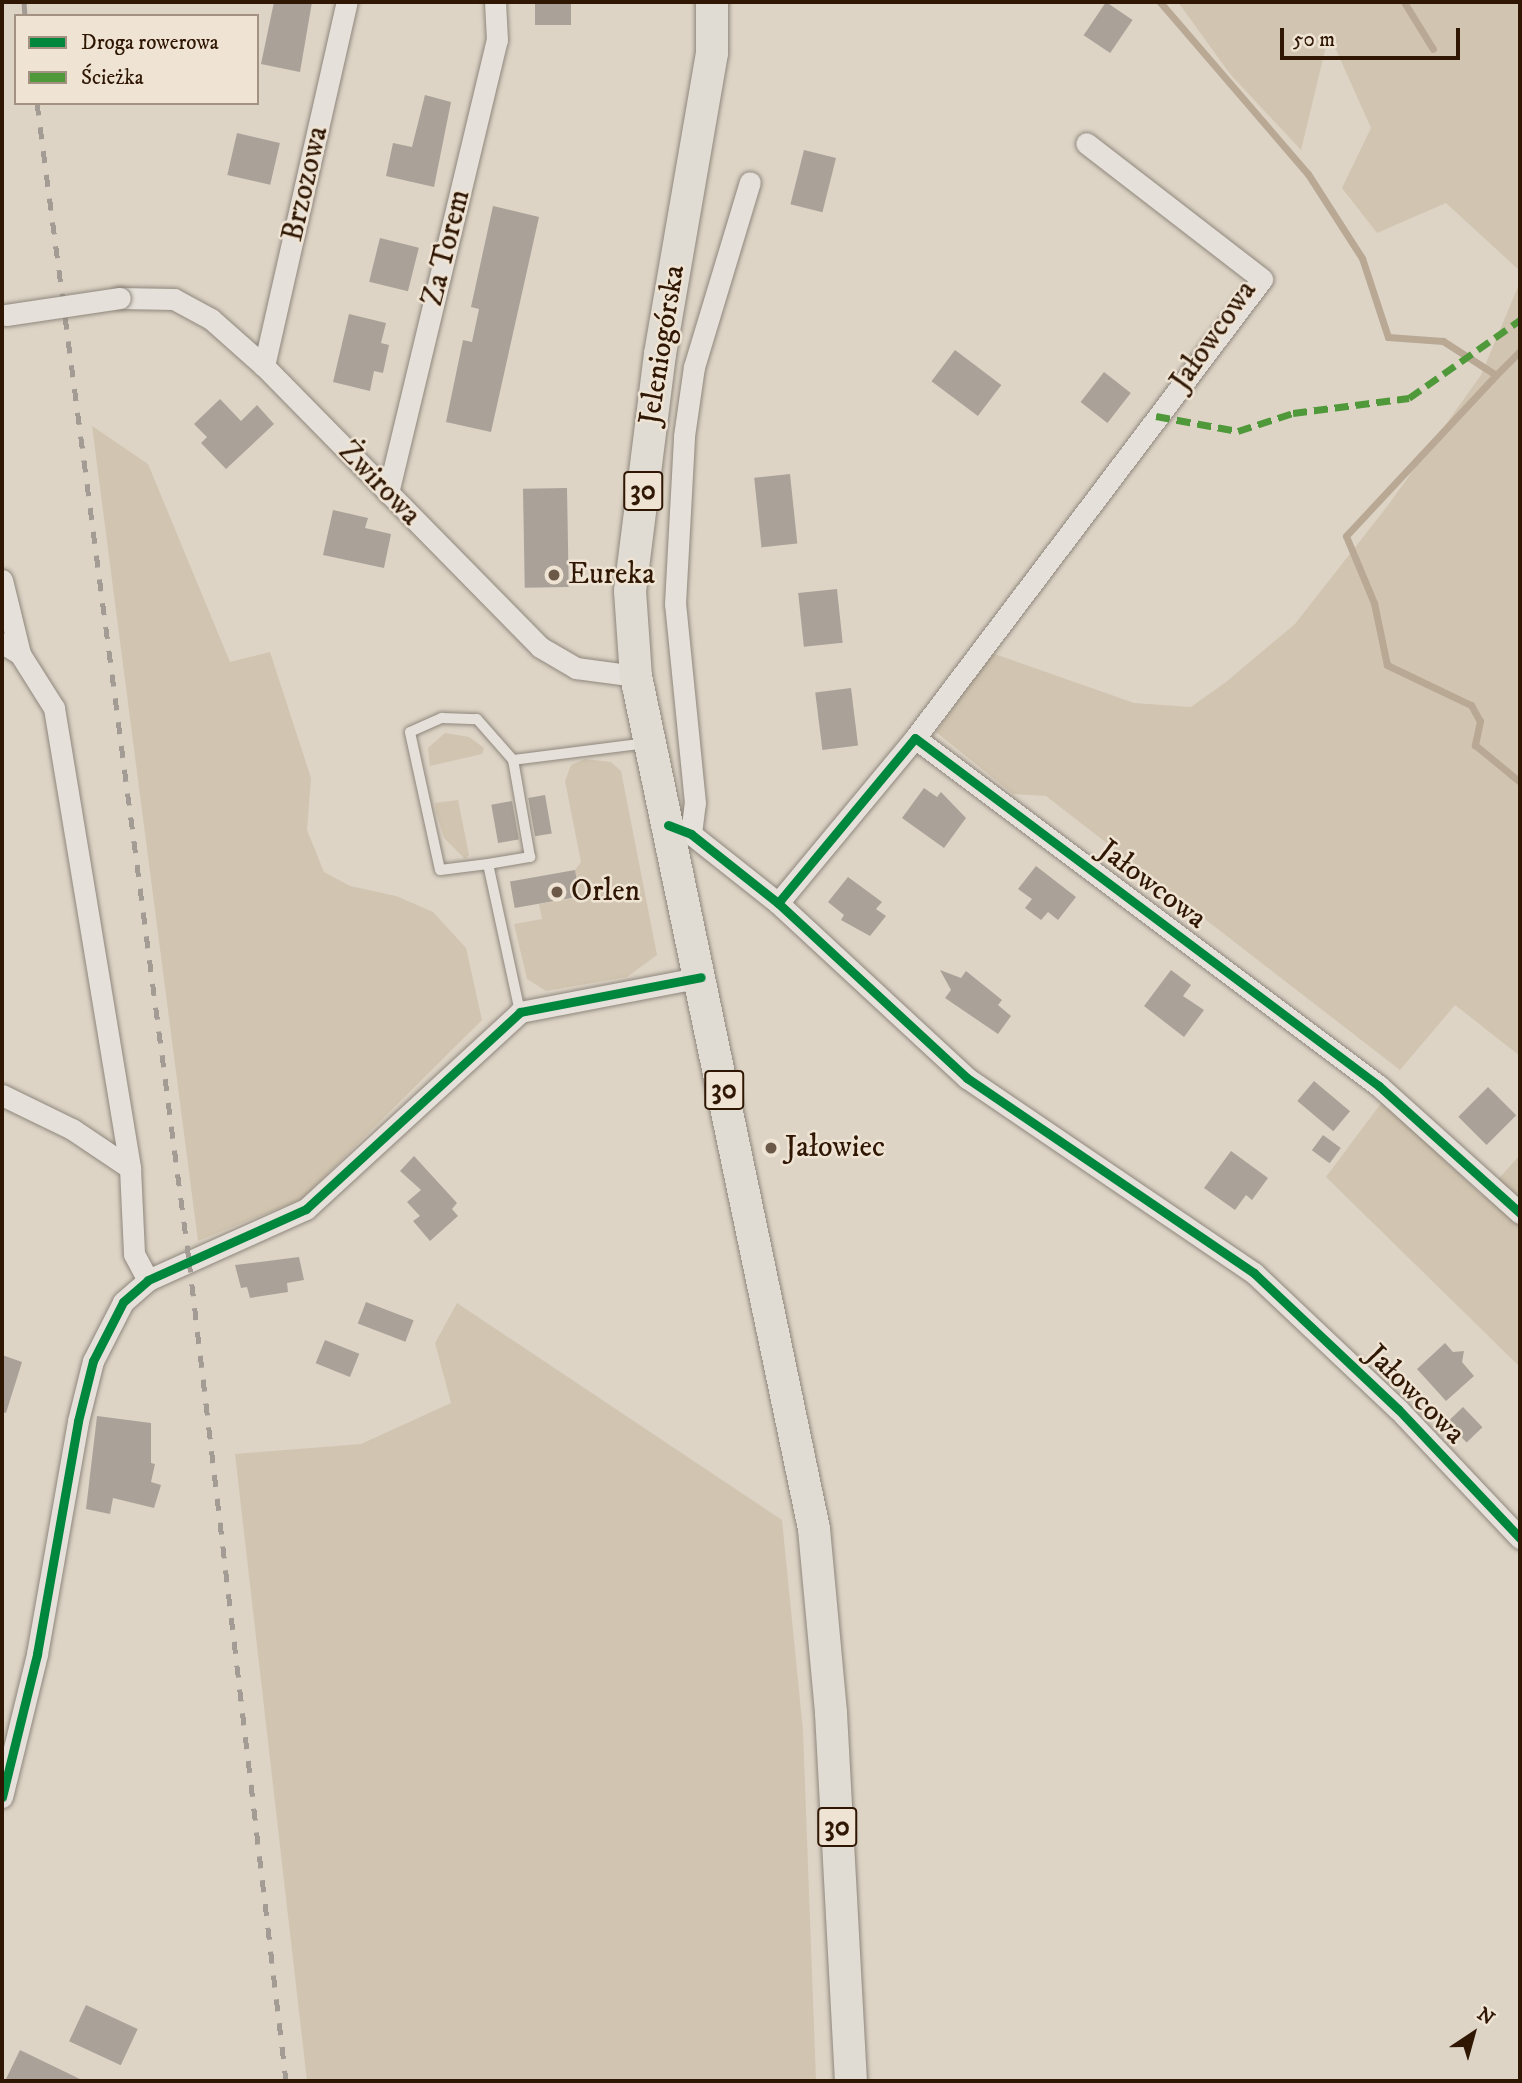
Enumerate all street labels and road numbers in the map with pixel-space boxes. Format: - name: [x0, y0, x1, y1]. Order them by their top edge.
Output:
- street label: Brzozowa: [275, 123, 337, 245]
- street label: Za Torem: [415, 186, 479, 310]
- street label: Jeleniogórska: [633, 263, 693, 427]
- street label: Jałowcowa: [1163, 274, 1265, 398]
- street label: Żwirowa: [330, 434, 428, 534]
- road number: 30: [622, 466, 664, 516]
- street label: Jałowcowa: [1091, 833, 1213, 937]
- road number: 30: [703, 1066, 745, 1114]
- street label: Jałowcowa: [1358, 1338, 1472, 1452]
- road number: 30: [816, 1802, 858, 1852]

